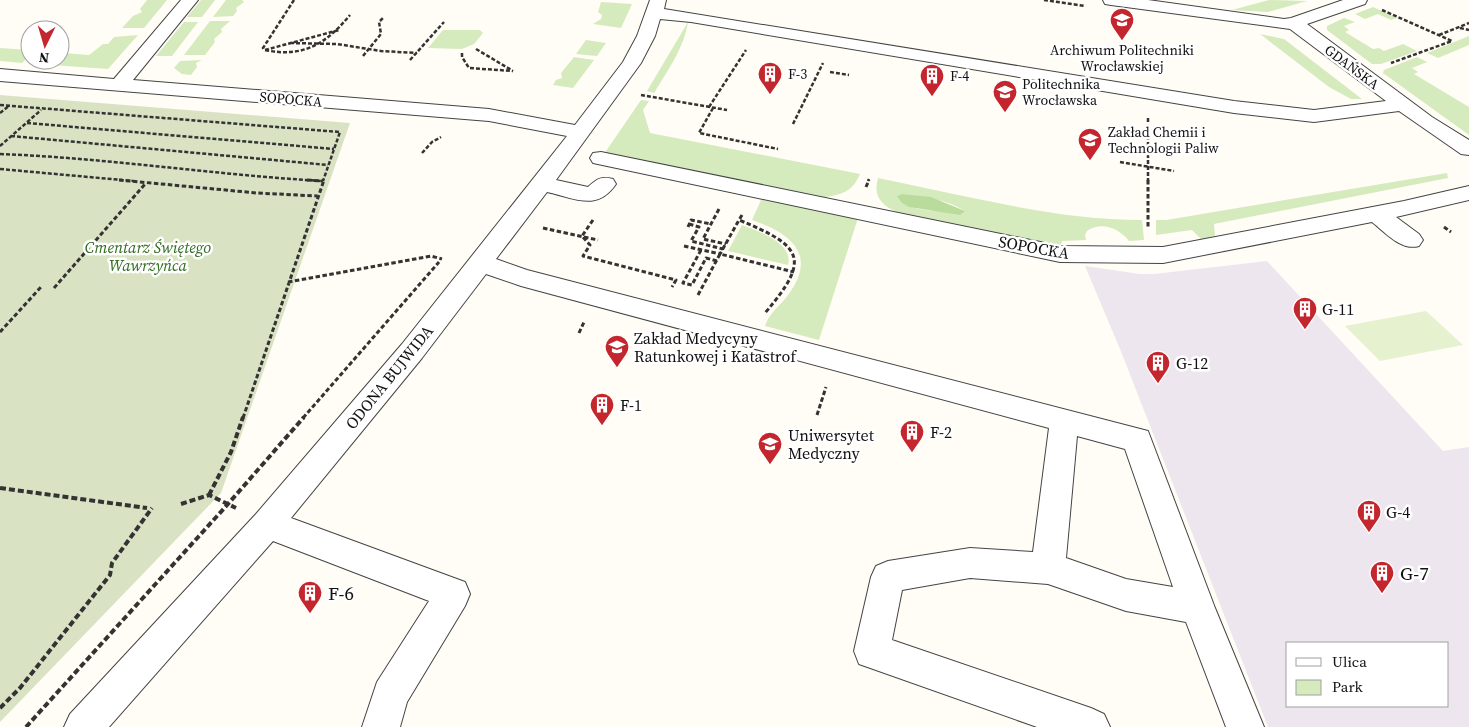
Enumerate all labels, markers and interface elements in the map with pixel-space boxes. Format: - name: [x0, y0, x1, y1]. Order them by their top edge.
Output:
- school or university icon: Archiwum Politechniki Wrocławskiej: [1109, 7, 1135, 41]
- north arrow: [20, 20, 70, 70]
- place label: Archiwum Politechniki Wrocławskiej: [1050, 40, 1194, 76]
- street label: GDAŃSKA: [1321, 40, 1384, 95]
- text: N: [38, 48, 50, 68]
- building icon: F-3: [757, 61, 783, 95]
- building icon: F-4: [919, 63, 945, 97]
- place label: F-3: [788, 64, 807, 84]
- place label: F-4: [950, 66, 969, 86]
- place label: Politechnika Wrocławska: [1022, 74, 1101, 110]
- school or university icon: Politechnika Wrocławska: [992, 79, 1018, 113]
- street label: SOPOCKA: [259, 86, 324, 112]
- place label: Zakład Chemii i Technologii Paliw: [1108, 122, 1219, 158]
- school or university icon: Zakład Chemii i Technologii Paliw: [1077, 127, 1103, 161]
- street label: SOPOCKA: [997, 230, 1072, 264]
- park label: Cmentarz Świętego Wawrzyńca: [85, 236, 211, 276]
- building icon: G-11: [1292, 296, 1318, 330]
- place label: G-11: [1322, 298, 1354, 320]
- street label: ODONA BUJWIDA: [340, 320, 438, 434]
- place label: Zakład Medycyny Ratunkowej i Katastrof: [634, 327, 797, 367]
- school or university icon: Zakład Medycyny Ratunkowej i Katastrof: [604, 334, 630, 368]
- building icon: G-12: [1145, 350, 1171, 384]
- place label: G-12: [1176, 352, 1208, 374]
- building icon: F-1: [589, 392, 615, 426]
- place label: F-1: [620, 394, 642, 416]
- building icon: F-2: [899, 419, 925, 453]
- place label: F-2: [930, 421, 952, 443]
- place label: Uniwersytet Medyczny: [788, 424, 875, 464]
- school or university icon: Uniwersytet Medyczny: [757, 431, 783, 465]
- building icon: G-4: [1356, 499, 1382, 533]
- place label: G-4: [1386, 501, 1410, 523]
- building icon: G-7: [1369, 560, 1395, 594]
- place label: G-7: [1400, 560, 1429, 586]
- building icon: F-6: [297, 580, 323, 614]
- place label: F-6: [328, 580, 354, 606]
- legend: [1286, 642, 1449, 707]
- text: Ulica: [1332, 651, 1367, 672]
- text: Park: [1332, 676, 1364, 697]

